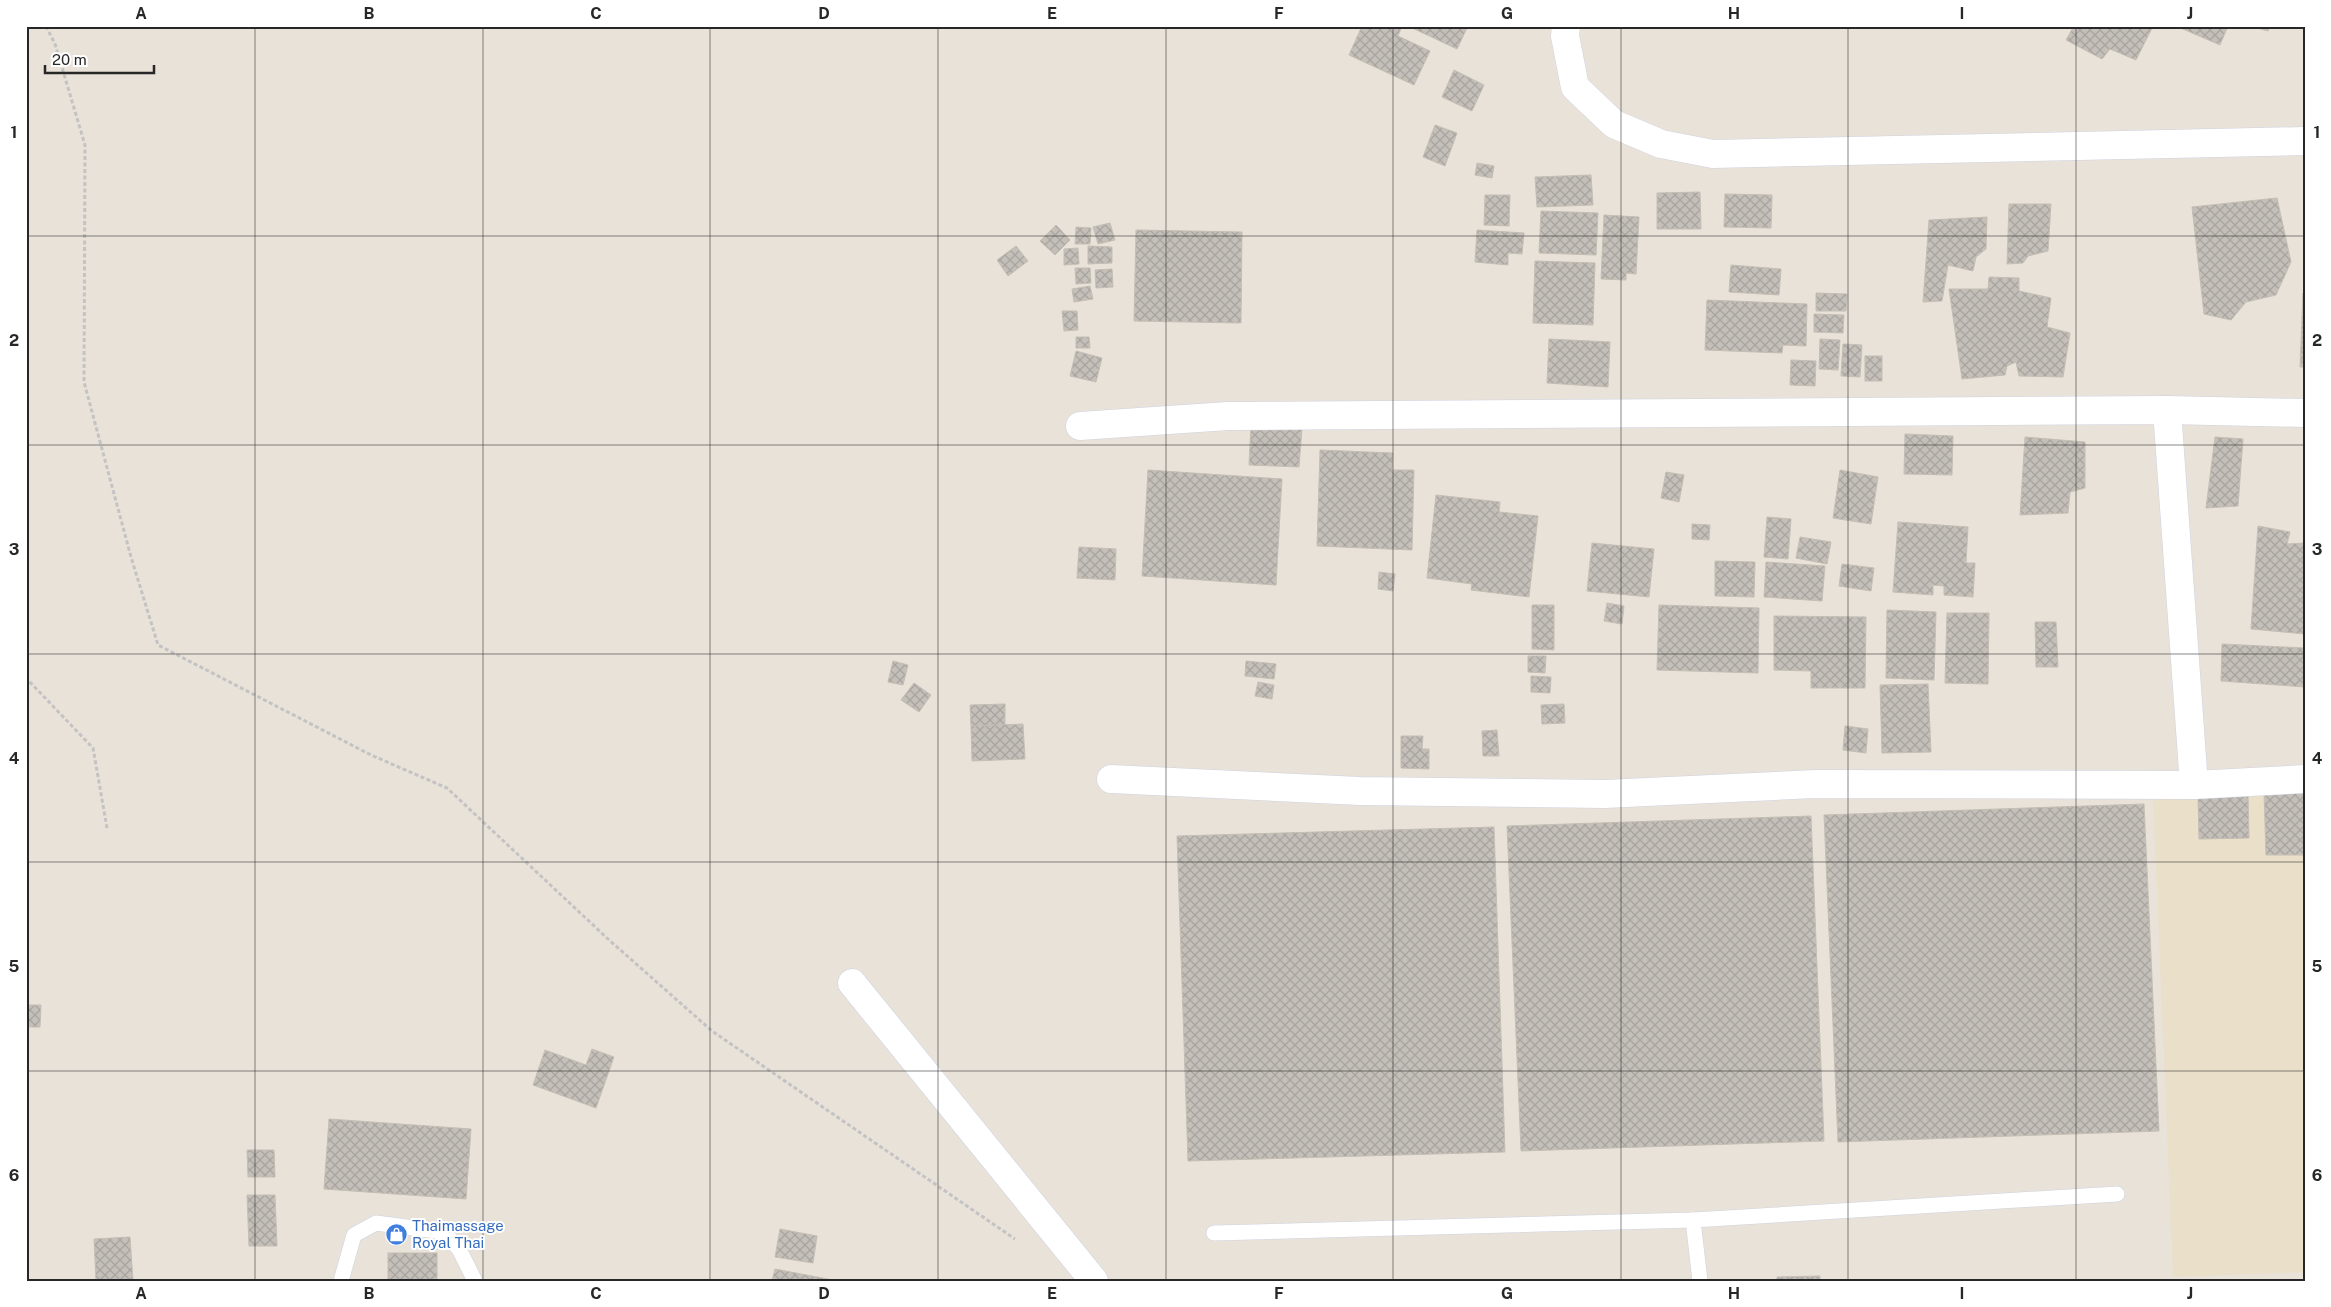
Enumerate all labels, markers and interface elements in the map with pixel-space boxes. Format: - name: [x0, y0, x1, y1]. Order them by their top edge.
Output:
- text: A: [135, 4, 147, 23]
- text: B: [364, 4, 375, 23]
- text: C: [590, 4, 602, 23]
- text: D: [818, 4, 830, 23]
- text: E: [1047, 4, 1057, 23]
- text: F: [1274, 4, 1284, 23]
- text: G: [1501, 4, 1513, 23]
- text: H: [1728, 4, 1740, 23]
- text: I: [1960, 4, 1964, 23]
- text: J: [2187, 4, 2193, 23]
- scale bar: [45, 42, 154, 74]
- text: 20 m: [52, 51, 87, 68]
- text: 1: [11, 123, 17, 142]
- text: 1: [2314, 123, 2320, 142]
- text: 2: [9, 331, 19, 350]
- text: 2: [2312, 331, 2322, 350]
- text: 3: [9, 540, 19, 559]
- text: 3: [2312, 540, 2322, 559]
- text: 4: [9, 749, 20, 768]
- text: 4: [2312, 749, 2323, 768]
- text: 5: [9, 957, 20, 976]
- text: 5: [2312, 957, 2323, 976]
- text: 6: [9, 1166, 19, 1185]
- text: 6: [2312, 1166, 2322, 1185]
- place label: Thaimassage Royal Thai: [412, 1217, 504, 1251]
- shop icon: Thaimassage Royal Thai: [384, 1222, 408, 1246]
- text: A: [135, 1284, 147, 1303]
- text: B: [364, 1284, 375, 1303]
- text: C: [590, 1284, 602, 1303]
- text: D: [818, 1284, 830, 1303]
- text: E: [1047, 1284, 1057, 1303]
- text: F: [1274, 1284, 1284, 1303]
- text: G: [1501, 1284, 1513, 1303]
- text: H: [1728, 1284, 1740, 1303]
- text: I: [1960, 1284, 1964, 1303]
- text: J: [2187, 1284, 2193, 1303]

